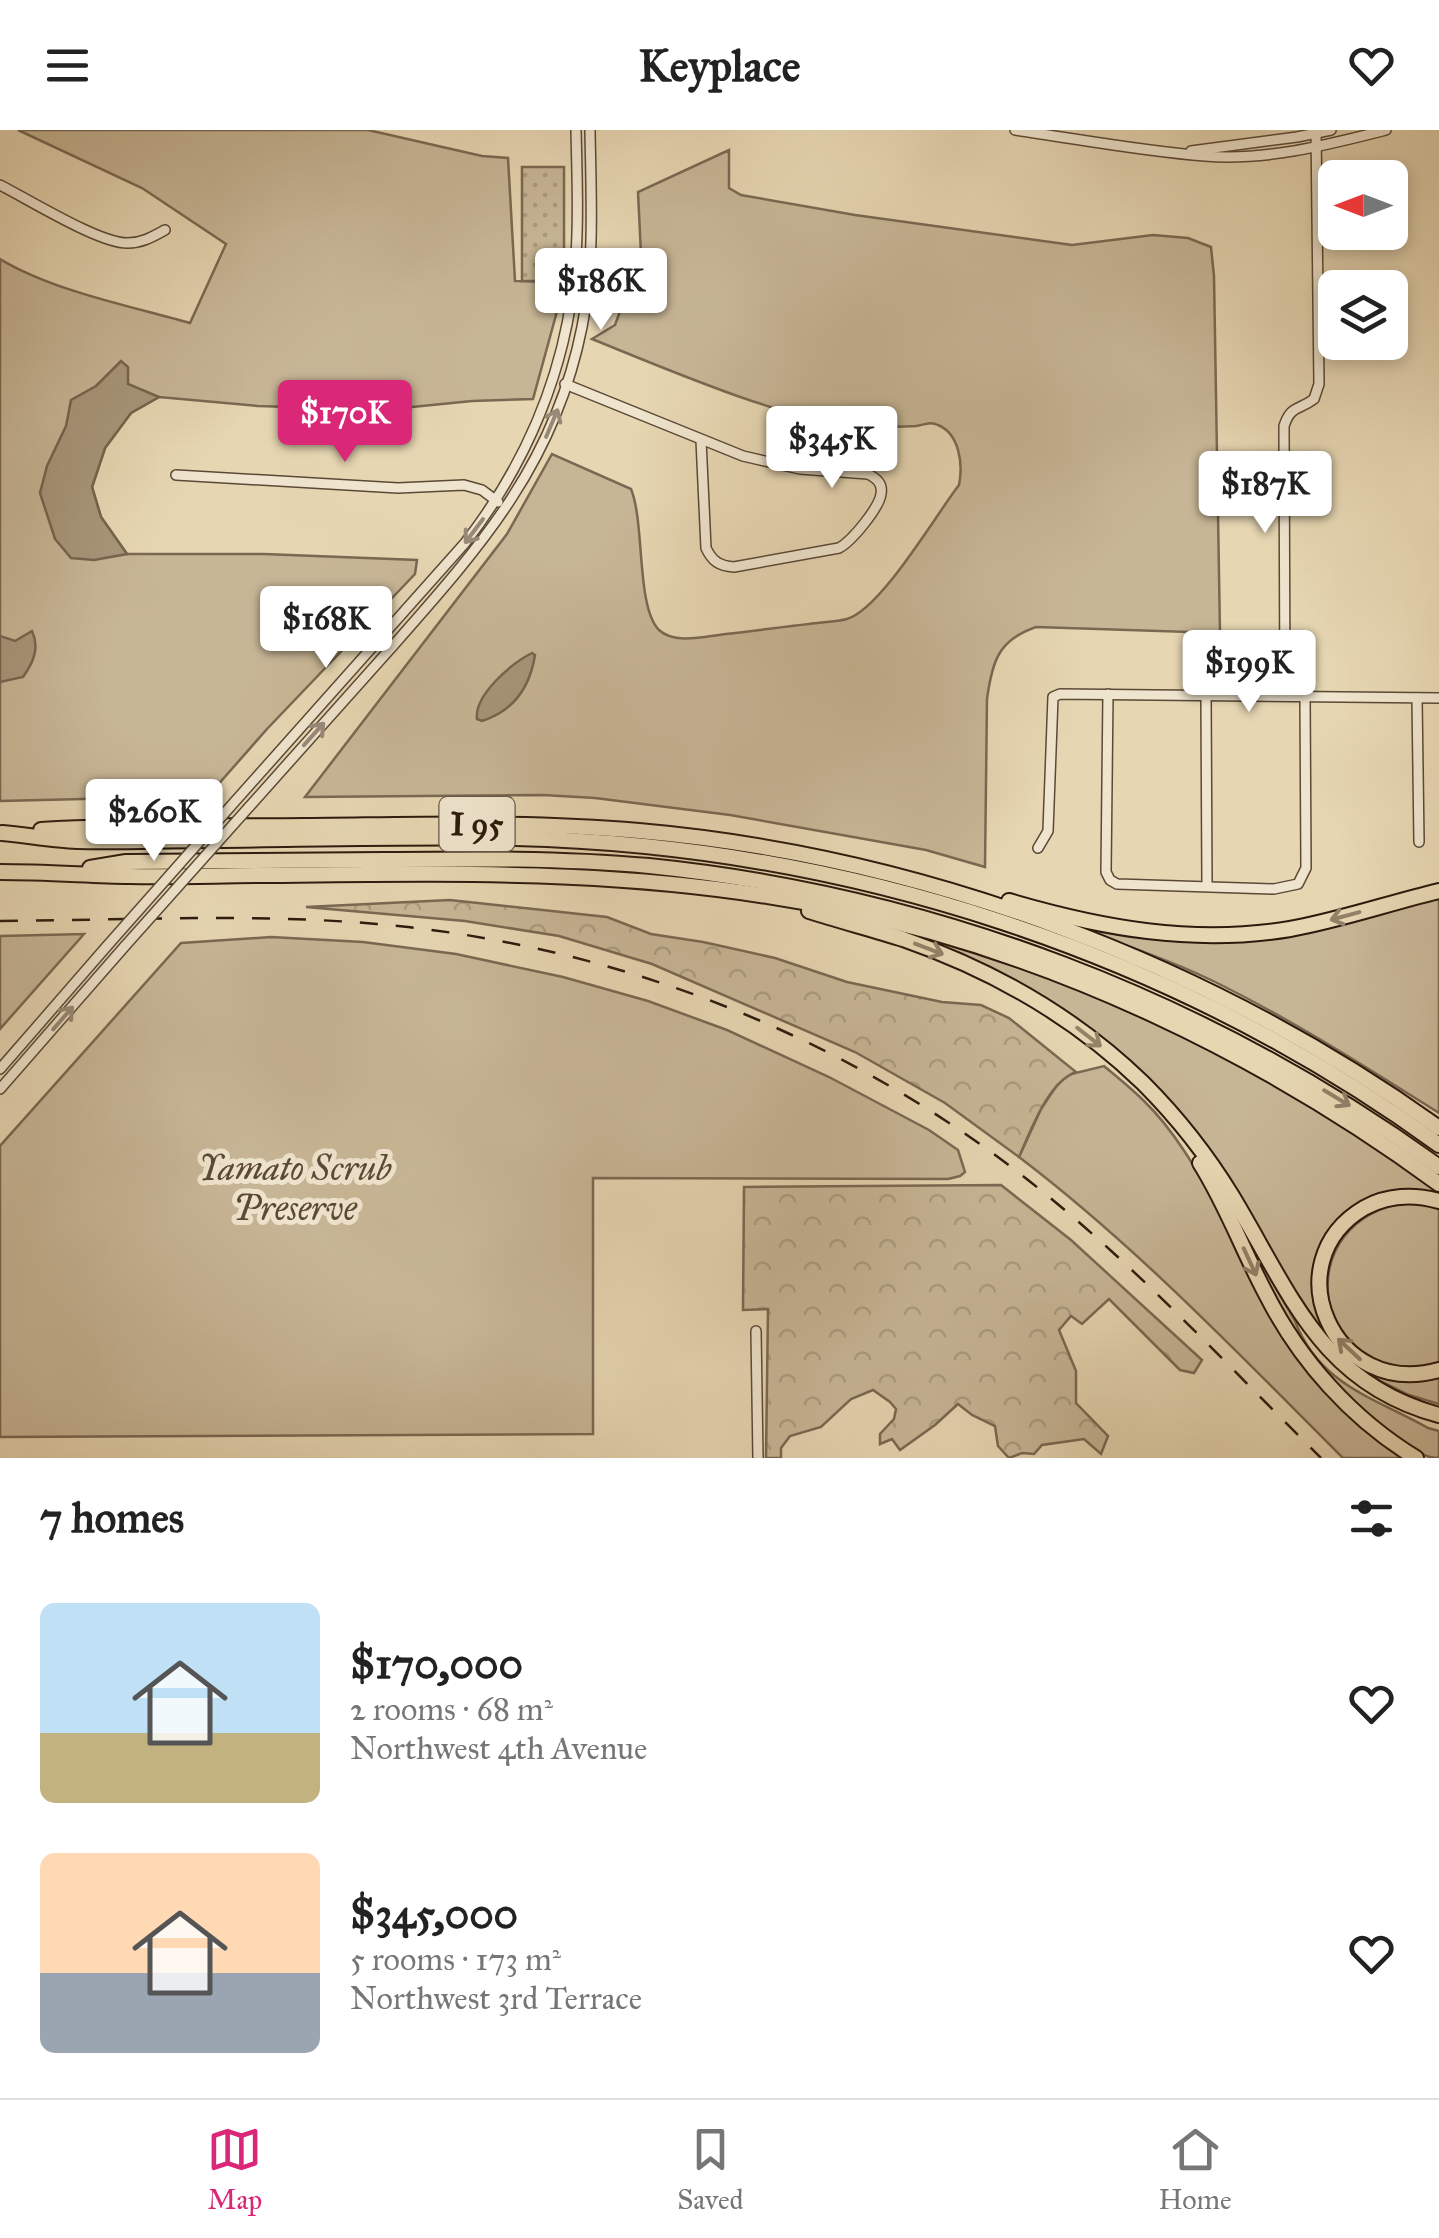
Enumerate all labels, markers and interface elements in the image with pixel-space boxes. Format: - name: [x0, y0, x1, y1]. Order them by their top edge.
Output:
- icon: menu: [40, 38, 95, 93]
- text: Keyplace: [638, 38, 801, 93]
- icon: heart: [1344, 38, 1399, 93]
- north arrow: [1318, 160, 1408, 250]
- map controls: [1318, 160, 1408, 360]
- pin: $186K: [531, 248, 671, 333]
- text: $186K: [557, 261, 645, 300]
- button: layers: [1318, 270, 1408, 360]
- pin: $170K: [275, 380, 415, 465]
- text: $170K: [300, 393, 390, 432]
- pin: $345K: [762, 406, 902, 491]
- one-way arrow: [545, 408, 563, 439]
- text: $345K: [788, 419, 876, 458]
- pin: $187K: [1195, 451, 1335, 536]
- text: $187K: [1221, 464, 1309, 503]
- one-way arrow: [463, 517, 484, 544]
- pin: $168K: [256, 586, 396, 671]
- text: $168K: [282, 599, 370, 638]
- pin: $199K: [1179, 630, 1319, 715]
- text: $199K: [1205, 643, 1293, 682]
- one-way arrow: [302, 722, 325, 747]
- pin: $260K: [84, 779, 224, 864]
- text: $260K: [108, 792, 200, 831]
- road number: I 95: [440, 797, 514, 851]
- one-way arrow: [1330, 908, 1361, 927]
- one-way arrow: [914, 942, 944, 960]
- one-way arrow: [51, 1005, 73, 1031]
- one-way arrow: [1075, 1027, 1102, 1048]
- one-way arrow: [1322, 1088, 1351, 1108]
- park label: Yamato Scrub Preserve: [198, 1147, 392, 1230]
- one-way arrow: [1242, 1246, 1261, 1276]
- one-way arrow: [1337, 1338, 1363, 1362]
- icon: filters: [1344, 1491, 1399, 1546]
- text: 7 homes: [40, 1492, 184, 1544]
- text: $170,000: [350, 1638, 523, 1690]
- icon: home: [120, 1643, 240, 1763]
- icon: heart: [1344, 1676, 1399, 1731]
- text: 2 rooms · 68 m²: [350, 1690, 553, 1729]
- text: Northwest 4th Avenue: [350, 1729, 647, 1768]
- text: $345,000: [350, 1888, 518, 1940]
- icon: home: [120, 1893, 240, 2013]
- icon: heart: [1344, 1926, 1399, 1981]
- text: 5 rooms · 173 m²: [350, 1940, 561, 1979]
- text: Northwest 3rd Terrace: [350, 1979, 642, 2018]
- tab: Map: [207, 2122, 262, 2217]
- tab: Saved: [677, 2122, 744, 2217]
- tab: Home: [1158, 2122, 1232, 2217]

